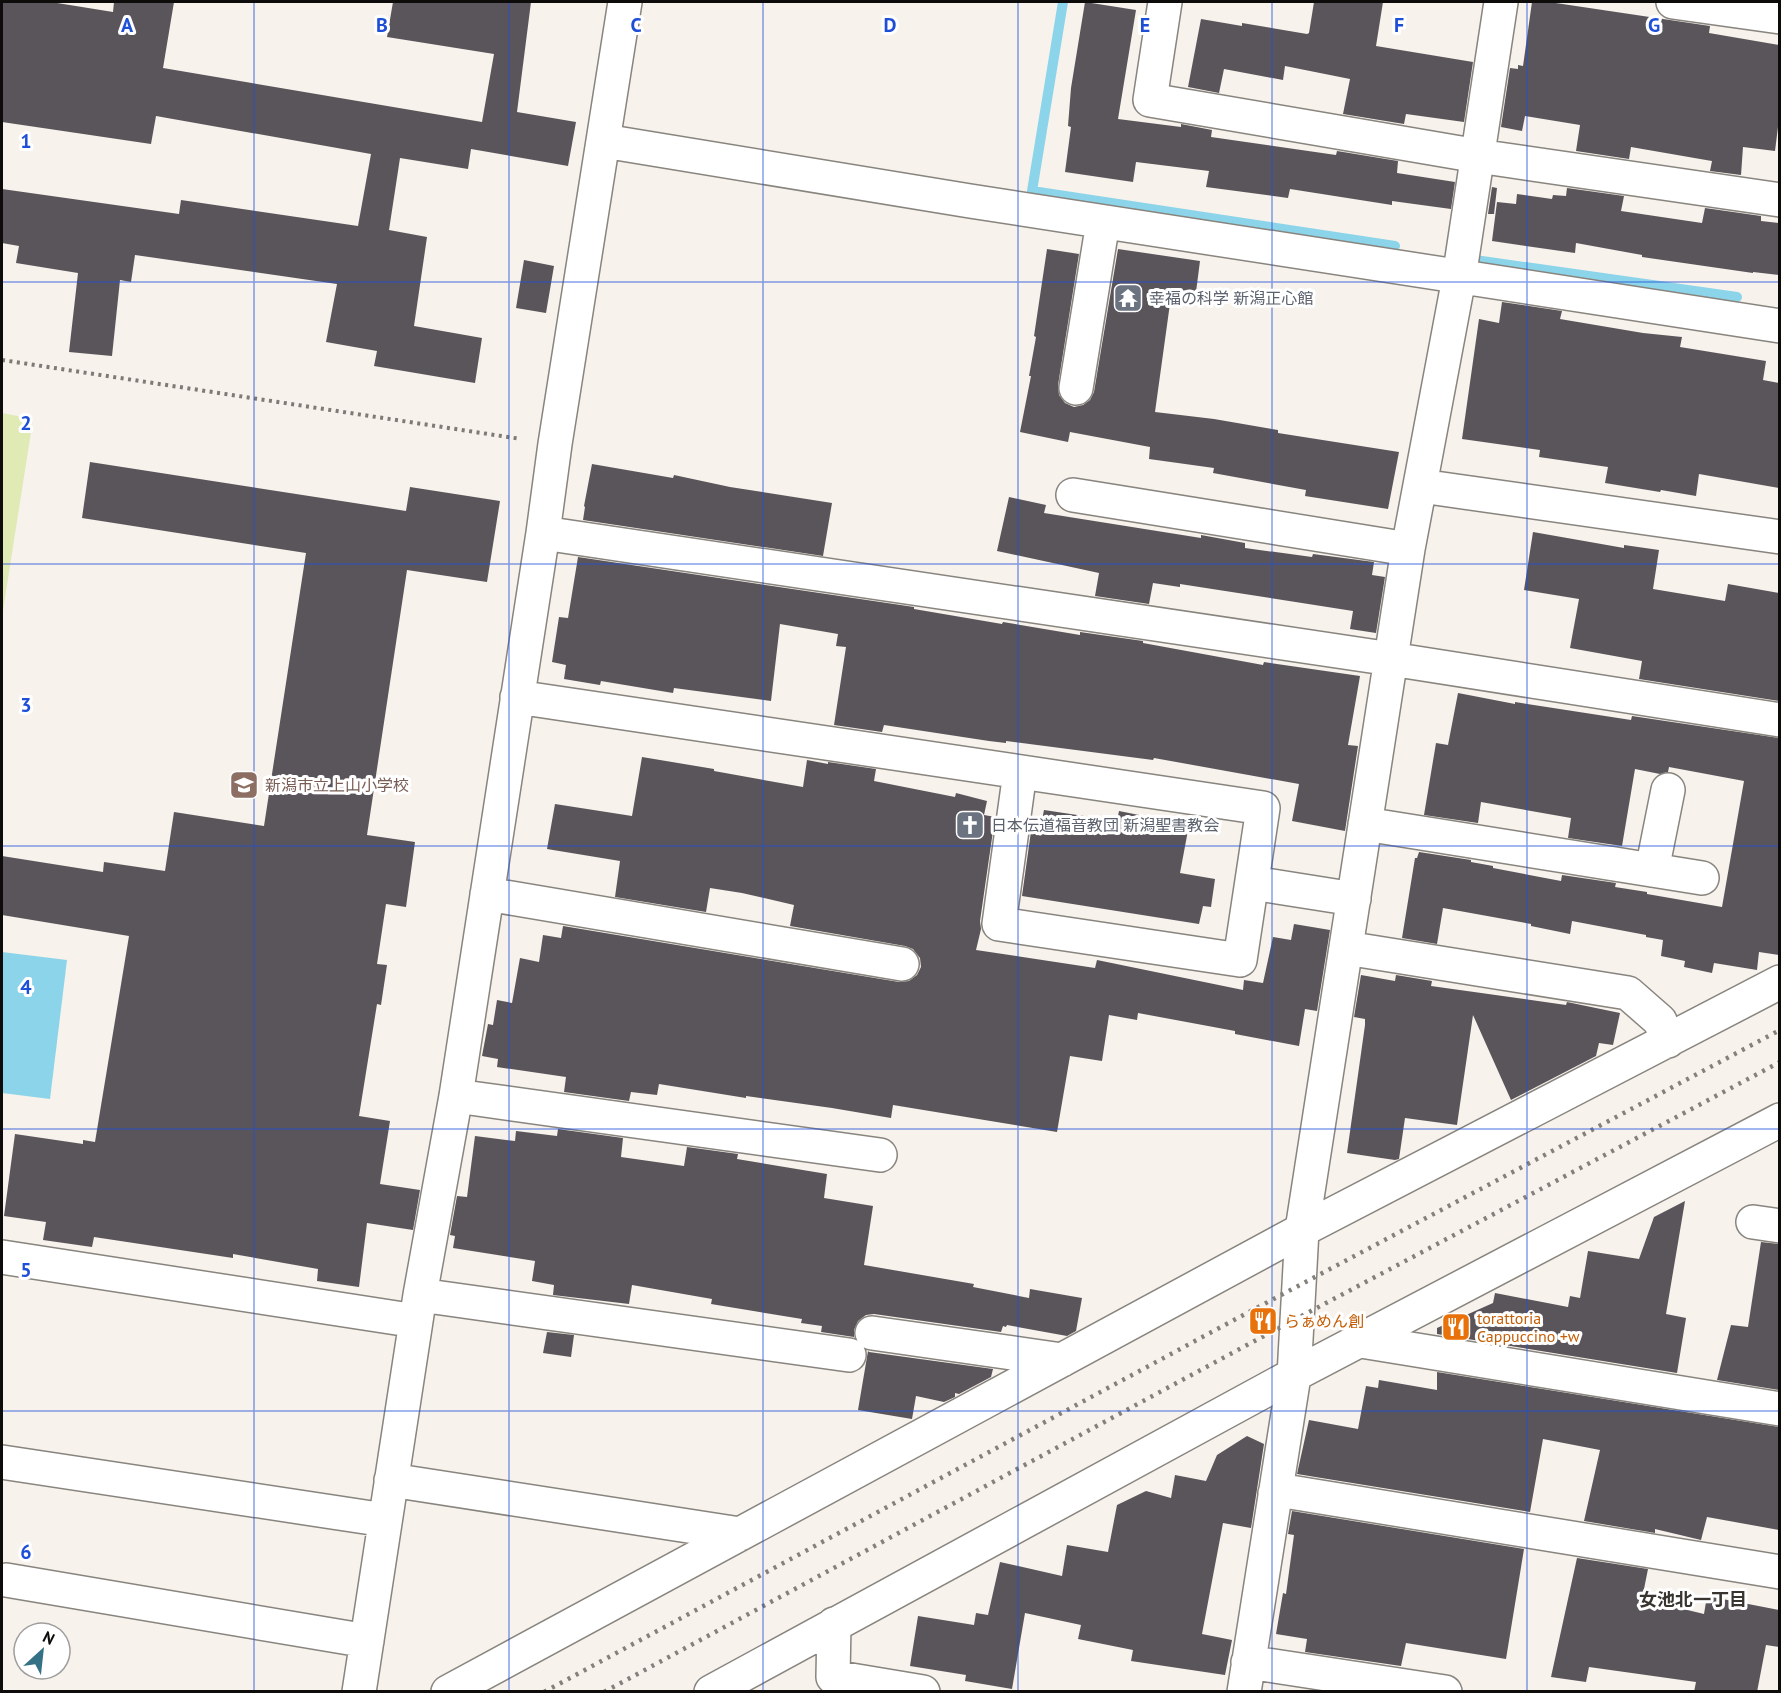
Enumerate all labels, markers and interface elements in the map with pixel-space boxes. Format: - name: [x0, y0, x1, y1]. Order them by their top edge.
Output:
- text: A: [121, 12, 134, 38]
- text: B: [376, 12, 388, 38]
- text: C: [630, 12, 642, 38]
- text: D: [884, 12, 897, 38]
- text: E: [1140, 12, 1150, 38]
- text: F: [1394, 12, 1404, 38]
- text: G: [1648, 12, 1660, 38]
- text: 1: [20, 128, 32, 154]
- temple icon: 幸福の科学 新潟正心館: [1112, 282, 1144, 314]
- place label: 幸福の科学 新潟正心館: [1149, 288, 1313, 308]
- text: 2: [20, 410, 32, 436]
- text: 3: [20, 692, 32, 718]
- school or university icon: 新潟市立上山小学校: [228, 769, 260, 801]
- place label: 新潟市立上山小学校: [265, 775, 409, 795]
- church icon: 日本伝道福音教団 新潟聖書教会: [954, 809, 986, 841]
- place label: 日本伝道福音教団 新潟聖書教会: [991, 815, 1219, 835]
- text: 4: [20, 974, 32, 1000]
- text: 5: [20, 1257, 32, 1283]
- restaurant icon: らぁめん創: [1247, 1305, 1279, 1337]
- place label: torattoria Cappuccino +w: [1477, 1308, 1580, 1346]
- place label: らぁめん創: [1284, 1311, 1364, 1331]
- restaurant icon: torattoria Cappuccino +w: [1440, 1311, 1472, 1343]
- text: 6: [20, 1539, 32, 1565]
- district label: 女池北一丁目: [1639, 1588, 1747, 1611]
- north arrow: [12, 1621, 72, 1681]
- text: N: [40, 1626, 58, 1649]

